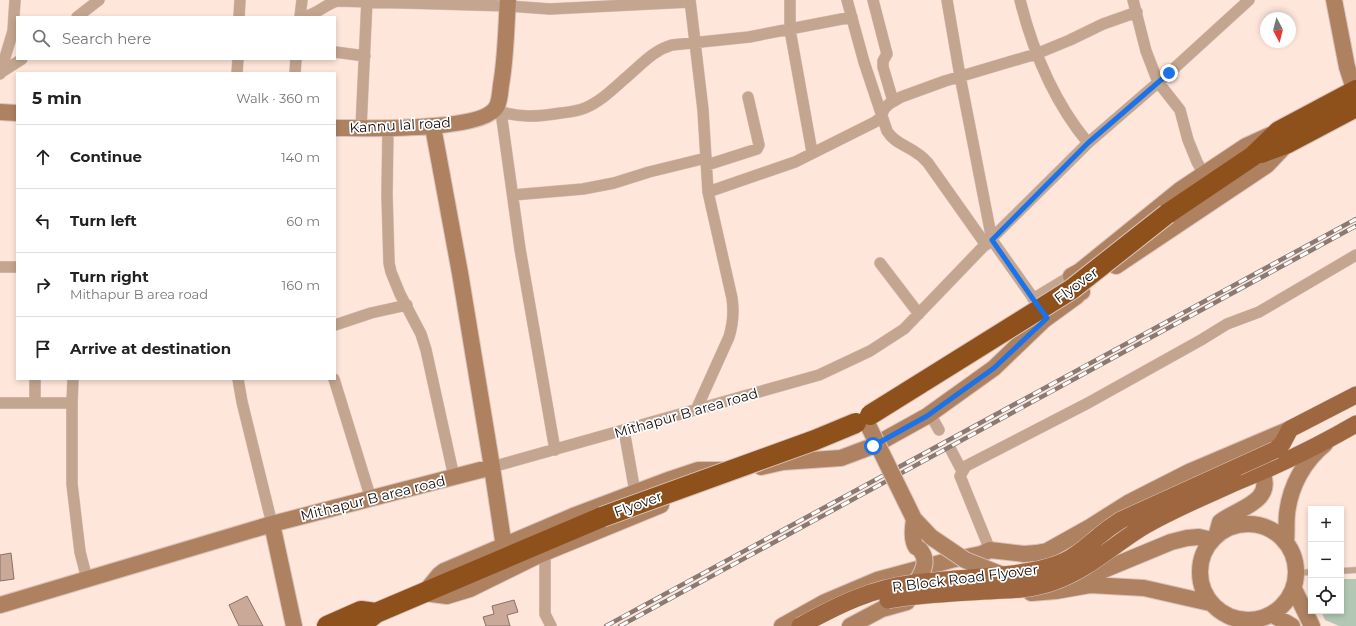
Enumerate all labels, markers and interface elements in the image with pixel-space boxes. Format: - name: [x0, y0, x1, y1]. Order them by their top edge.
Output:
- north arrow: [1260, 12, 1296, 48]
- search box: [16, 16, 336, 60]
- icon: search: [30, 27, 52, 49]
- text: Search here: [62, 29, 151, 48]
- route end: [1160, 64, 1178, 82]
- text: 5 min: [32, 88, 82, 108]
- text: Walk · 360 m: [236, 90, 320, 106]
- street label: Kannu lal road: [349, 113, 451, 137]
- icon: ahead: [32, 146, 54, 168]
- text: Continue: [70, 147, 142, 166]
- text: 140 m: [281, 149, 320, 165]
- icon: left: [32, 210, 54, 232]
- text: Turn left: [70, 211, 137, 230]
- text: 60 m: [286, 213, 320, 229]
- street label: Flyover: [1050, 263, 1102, 307]
- text: Turn right: [70, 267, 149, 286]
- icon: right: [32, 274, 54, 296]
- text: 160 m: [282, 277, 320, 293]
- text: Mithapur B area road: [70, 286, 208, 302]
- icon: arrive: [32, 338, 54, 360]
- text: Arrive at destination: [70, 339, 231, 358]
- street label: Mithapur B area road: [612, 384, 760, 442]
- route start: [864, 437, 882, 455]
- street label: Mithapur B area road: [299, 471, 447, 525]
- street label: Flyover: [611, 487, 665, 521]
- map controls: [1308, 506, 1344, 614]
- button: +: [1308, 506, 1344, 542]
- button: −: [1308, 542, 1344, 578]
- street label: R Block Road Flyover: [891, 560, 1039, 596]
- button: locate: [1308, 578, 1344, 614]

